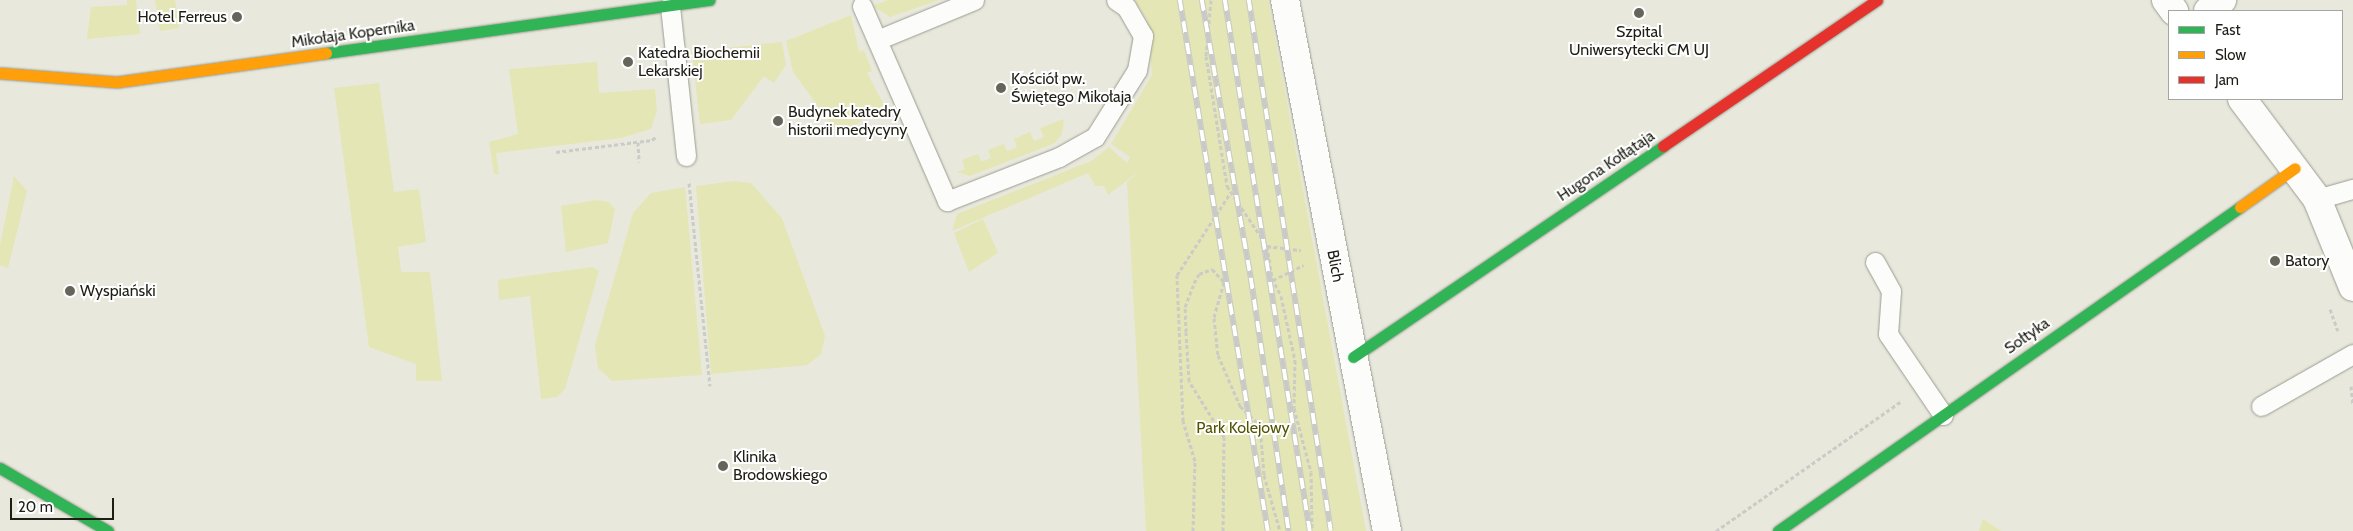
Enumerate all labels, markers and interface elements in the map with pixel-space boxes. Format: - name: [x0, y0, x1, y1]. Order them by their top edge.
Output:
- marker: Szpital Uniwersytecki CM UJ: [1632, 6, 1646, 20]
- place label: Hotel Ferreus: [137, 7, 227, 27]
- legend: [2168, 10, 2343, 100]
- marker: Hotel Ferreus: [231, 11, 243, 23]
- street label: Mikołaja Kopernika: [290, 16, 416, 52]
- text: Fast: [2215, 21, 2240, 39]
- place label: Szpital Uniwersytecki CM UJ: [1569, 22, 1709, 60]
- place label: Katedra Biochemii Lekarskiej: [638, 43, 760, 81]
- text: Slow: [2215, 46, 2246, 64]
- marker: Katedra Biochemii Lekarskiej: [622, 56, 634, 68]
- place label: Kościół pw. Świętego Mikołaja: [1011, 69, 1132, 107]
- text: Jam: [2215, 71, 2239, 89]
- marker: Kościół pw. Świętego Mikołaja: [995, 82, 1007, 94]
- place label: Budynek katedry historii medycyny: [788, 102, 907, 140]
- marker: Budynek katedry historii medycyny: [772, 115, 784, 127]
- street label: Hugona Kołłątaja: [1554, 126, 1658, 206]
- street label: Blich: [1322, 248, 1348, 284]
- place label: Batory: [2285, 251, 2329, 271]
- marker: Batory: [2269, 255, 2281, 267]
- place label: Wyspiański: [80, 281, 156, 301]
- marker: Wyspiański: [64, 285, 76, 297]
- street label: Sołtyka: [2001, 314, 2053, 358]
- park label: Park Kolejowy: [1196, 418, 1290, 438]
- place label: Klinika Brodowskiego: [733, 447, 827, 485]
- marker: Klinika Brodowskiego: [717, 460, 729, 472]
- scale bar: [12, 488, 116, 520]
- text: 20 m: [18, 498, 53, 516]

